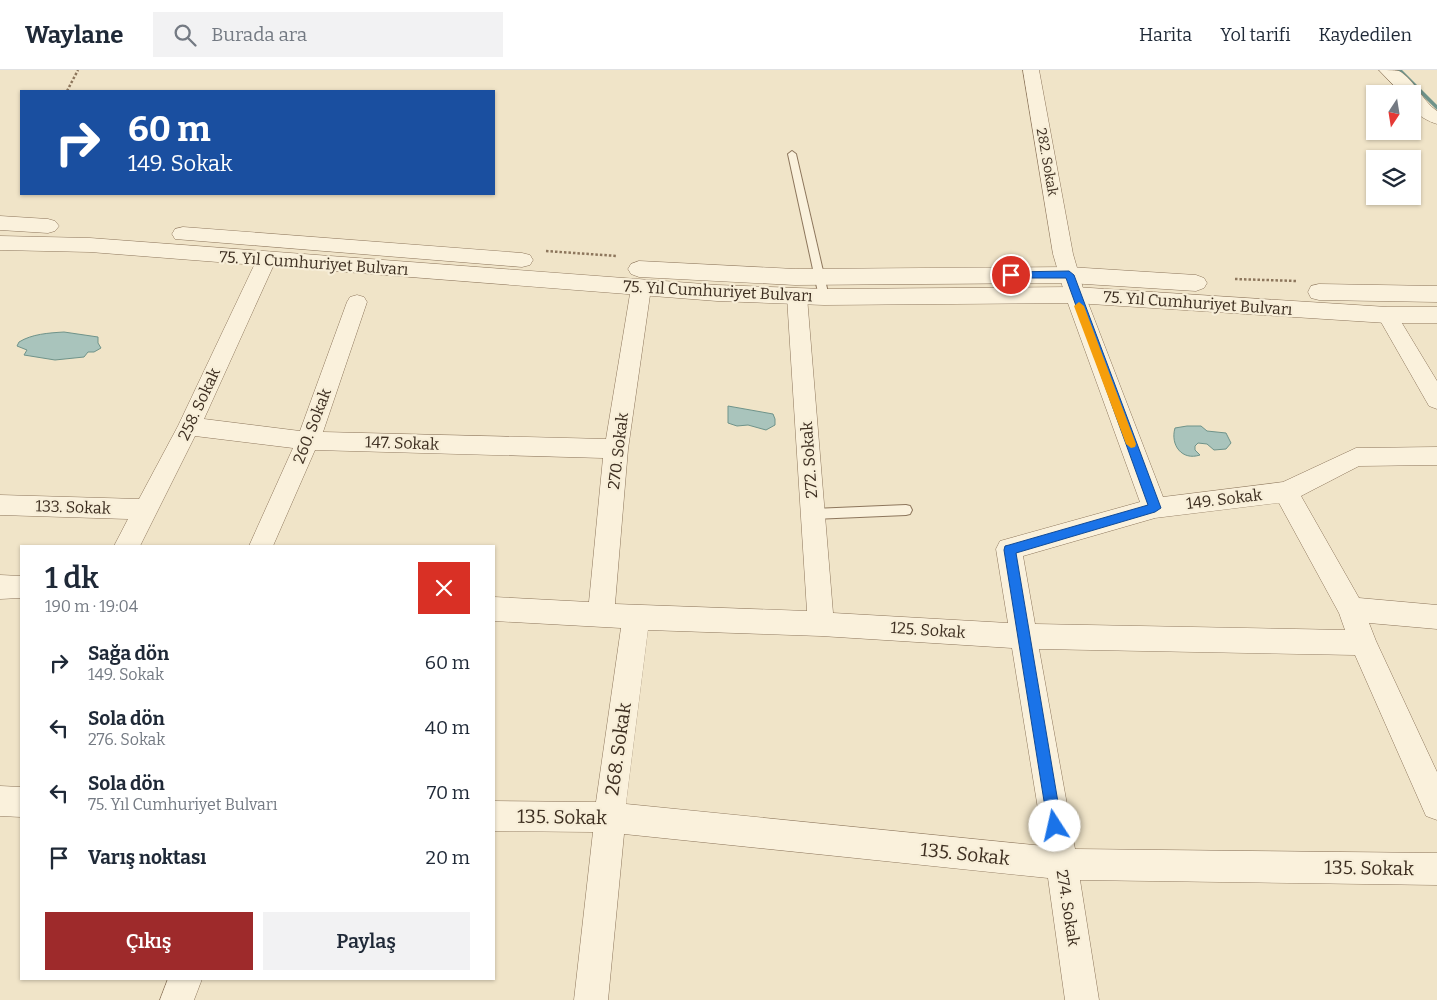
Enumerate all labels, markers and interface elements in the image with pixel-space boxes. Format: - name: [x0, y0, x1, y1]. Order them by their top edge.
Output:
- search box: [153, 12, 503, 57]
- text: Waylane: [25, 21, 123, 49]
- icon: search: [171, 21, 199, 49]
- text: Burada ara: [211, 23, 307, 46]
- text: Harita: [1139, 24, 1192, 46]
- text: Yol tarifi: [1220, 24, 1291, 46]
- text: Kaydedilen: [1319, 24, 1412, 46]
- north arrow: [1366, 85, 1421, 140]
- map controls: [1366, 85, 1421, 205]
- text: 60 m: [128, 108, 211, 150]
- icon: right: [45, 110, 110, 175]
- street label: 282. Sokak: [1033, 127, 1061, 197]
- text: 149. Sokak: [128, 150, 233, 177]
- button: layers: [1366, 150, 1421, 205]
- street label: 75. Yıl Cumhuriyet Bulvarı: [219, 247, 409, 279]
- pin: [990, 254, 1032, 296]
- icon: arrive: [997, 261, 1025, 289]
- street label: 75. Yıl Cumhuriyet Bulvarı: [623, 277, 813, 305]
- street label: 75. Yıl Cumhuriyet Bulvarı: [1103, 287, 1293, 319]
- street label: 258. Sokak: [174, 365, 224, 443]
- street label: 260. Sokak: [289, 386, 335, 466]
- street label: 270. Sokak: [604, 412, 632, 490]
- street label: 272. Sokak: [797, 421, 821, 499]
- street label: 147. Sokak: [365, 432, 439, 454]
- street label: 149. Sokak: [1185, 485, 1263, 513]
- street label: 133. Sokak: [35, 496, 111, 518]
- text: 1 dk: [45, 560, 99, 596]
- button: close: [418, 562, 470, 614]
- text: 190 m · 19:04: [45, 597, 138, 616]
- street label: 125. Sokak: [890, 618, 966, 642]
- text: Sağa dön: [88, 642, 169, 665]
- icon: right: [45, 649, 73, 677]
- text: 60 m: [425, 651, 470, 674]
- text: 149. Sokak: [88, 665, 164, 684]
- street label: 268. Sokak: [600, 701, 636, 797]
- text: Sola dön: [88, 707, 165, 730]
- icon: left: [45, 714, 73, 742]
- text: 40 m: [425, 716, 470, 739]
- text: 276. Sokak: [88, 730, 165, 749]
- text: Sola dön: [88, 772, 165, 795]
- icon: left: [45, 779, 73, 807]
- text: 70 m: [427, 781, 470, 804]
- text: 75. Yıl Cumhuriyet Bulvarı: [88, 795, 277, 814]
- position arrow: [1028, 799, 1080, 851]
- street label: 135. Sokak: [517, 805, 607, 829]
- street label: 135. Sokak: [919, 838, 1011, 870]
- icon: arrive: [45, 844, 73, 872]
- text: Varış noktası: [88, 846, 206, 869]
- text: 20 m: [426, 846, 470, 869]
- street label: 135. Sokak: [1324, 856, 1414, 880]
- street label: 274. Sokak: [1053, 868, 1083, 948]
- button: Çıkış: [45, 912, 253, 970]
- button: Paylaş: [263, 912, 470, 970]

